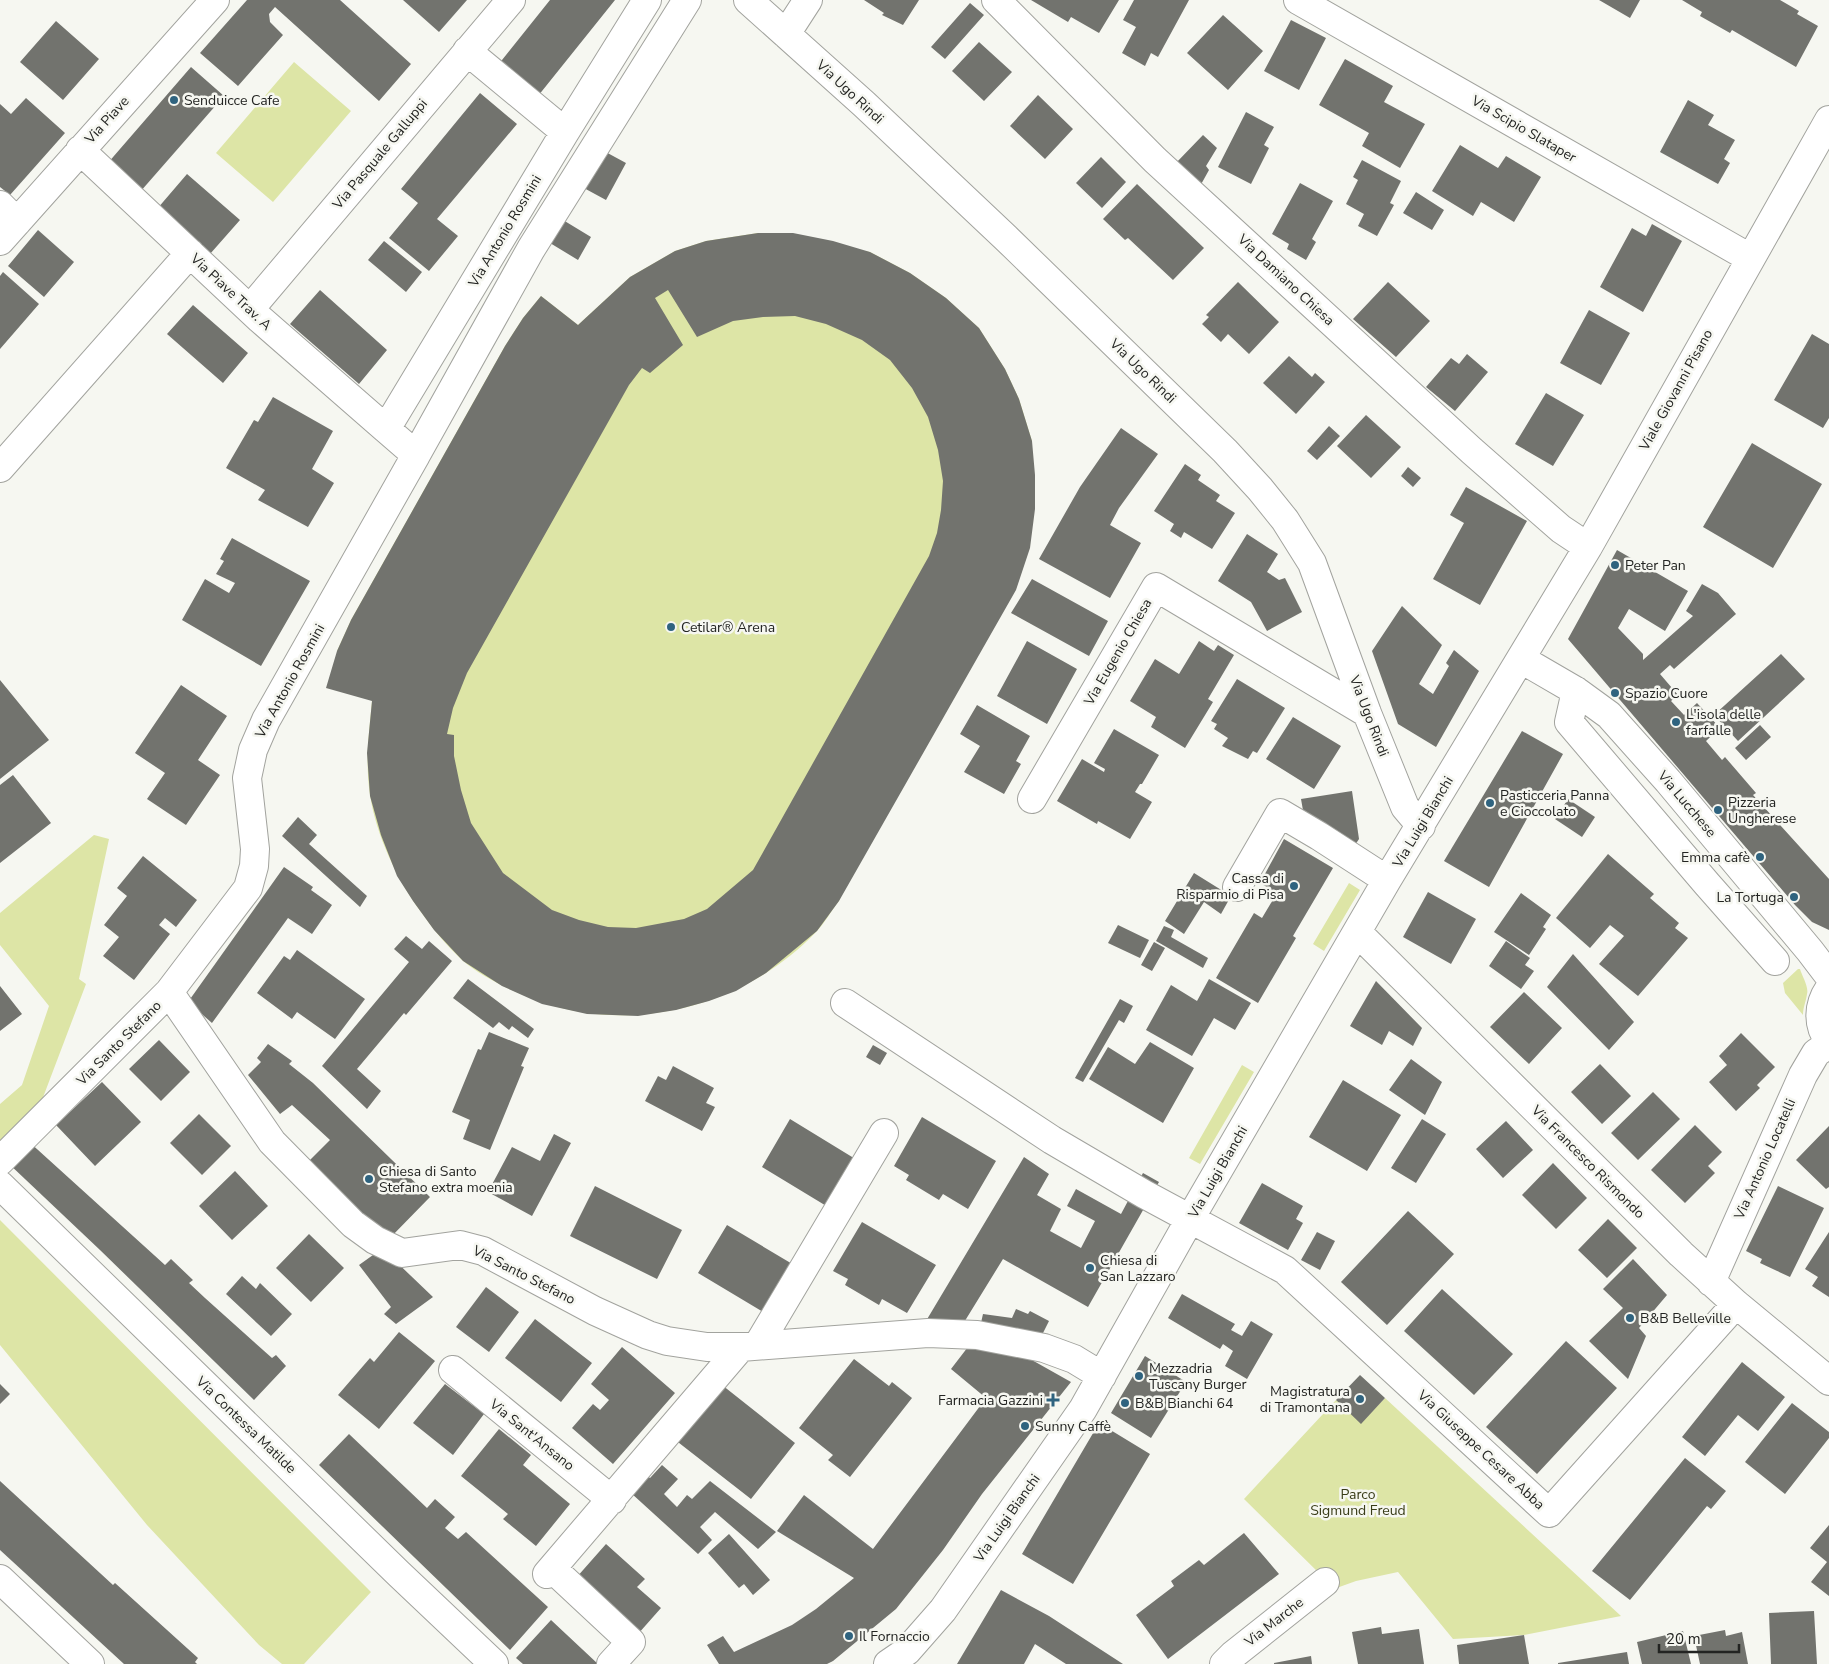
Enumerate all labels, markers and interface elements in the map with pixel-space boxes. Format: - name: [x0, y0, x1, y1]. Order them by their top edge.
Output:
- street label: Via Ugo Rindi: [811, 55, 888, 128]
- place label: Senduicce Cafe: [184, 91, 280, 110]
- street label: Via Scipio Slataper: [1467, 91, 1580, 167]
- street label: Via Piave: [80, 92, 133, 149]
- marker: Senduicce Cafe: [168, 94, 180, 106]
- street label: Via Pasquale Galluppi: [328, 95, 432, 214]
- street label: Via Antonio Rosmini: [464, 171, 546, 291]
- street label: Via Damiano Chiesa: [1233, 229, 1339, 330]
- street label: Via Piave Trav. A: [186, 249, 276, 335]
- street label: Viale Giovanni Pisano: [1634, 326, 1717, 455]
- street label: Via Ugo Rindi: [1105, 334, 1180, 408]
- place label: Peter Pan: [1625, 556, 1686, 575]
- marker: Peter Pan: [1609, 559, 1621, 571]
- street label: Via Eugenio Chiesa: [1079, 595, 1156, 710]
- place label: Cetilar® Arena: [681, 618, 775, 637]
- street label: Via Antonio Rosmini: [250, 621, 329, 742]
- marker: Cetilar® Arena: [665, 621, 677, 633]
- street label: Via Ugo Rindi: [1344, 672, 1393, 759]
- place label: Spazio Cuore: [1625, 684, 1708, 703]
- marker: Spazio Cuore: [1609, 687, 1621, 699]
- place label: L'isola delle farfalle: [1686, 705, 1761, 740]
- marker: L'isola delle farfalle: [1670, 716, 1682, 728]
- street label: Via Lucchese: [1653, 766, 1721, 841]
- street label: Via Luigi Bianchi: [1388, 773, 1458, 872]
- place label: Pasticceria Panna e Cioccolato: [1500, 786, 1609, 821]
- place label: Pizzeria Ungherese: [1728, 793, 1796, 828]
- marker: Pasticceria Panna e Cioccolato: [1484, 797, 1496, 809]
- marker: Pizzeria Ungherese: [1712, 804, 1724, 816]
- place label: Emma cafè: [1681, 848, 1750, 867]
- marker: Emma cafè: [1754, 851, 1766, 863]
- place label: Cassa di Risparmio di Pisa: [1176, 869, 1284, 904]
- marker: Cassa di Risparmio di Pisa: [1288, 880, 1300, 892]
- place label: La Tortuga: [1716, 888, 1784, 907]
- marker: La Tortuga: [1788, 891, 1800, 903]
- street label: Via Santo Stefano: [72, 996, 166, 1090]
- street label: Via Antonio Locatelli: [1729, 1096, 1800, 1223]
- street label: Via Francesco Rismondo: [1526, 1100, 1649, 1223]
- street label: Via Luigi Bianchi: [1183, 1123, 1252, 1222]
- place label: Chiesa di Santo Stefano extra moenia: [379, 1162, 513, 1197]
- marker: Chiesa di Santo Stefano extra moenia: [363, 1173, 375, 1185]
- street label: Via Santo Stefano: [469, 1240, 579, 1309]
- place label: Chiesa di San Lazzaro: [1100, 1251, 1176, 1286]
- marker: Chiesa di San Lazzaro: [1084, 1262, 1096, 1274]
- place label: B&B Belleville: [1640, 1309, 1731, 1328]
- marker: B&B Belleville: [1624, 1312, 1636, 1324]
- place label: Mezzadria Tuscany Burger: [1149, 1359, 1246, 1394]
- marker: Mezzadria Tuscany Burger: [1133, 1370, 1145, 1382]
- street label: Via Contessa Matilde: [191, 1371, 300, 1478]
- place label: Magistratura di Tramontana: [1260, 1382, 1350, 1417]
- street label: Via Giuseppe Cesare Abba: [1413, 1385, 1549, 1514]
- place label: Farmacia Gazzini: [938, 1391, 1043, 1410]
- marker: Magistratura di Tramontana: [1354, 1393, 1366, 1405]
- street label: Via Sant'Ansano: [485, 1394, 579, 1475]
- marker: Farmacia Gazzini: [1047, 1394, 1059, 1406]
- place label: B&B Bianchi 64: [1135, 1394, 1233, 1413]
- marker: B&B Bianchi 64: [1119, 1397, 1131, 1409]
- place label: Sunny Caffè: [1035, 1417, 1111, 1436]
- marker: Sunny Caffè: [1019, 1420, 1031, 1432]
- street label: Via Luigi Bianchi: [969, 1470, 1044, 1567]
- park label: Parco Sigmund Freud: [1310, 1485, 1406, 1520]
- street label: Via Marche: [1240, 1593, 1307, 1652]
- scale bar: [1659, 1622, 1739, 1654]
- place label: Il Fornaccio: [859, 1627, 930, 1646]
- text: 20 m: [1666, 1629, 1701, 1649]
- marker: Il Fornaccio: [843, 1630, 855, 1642]

